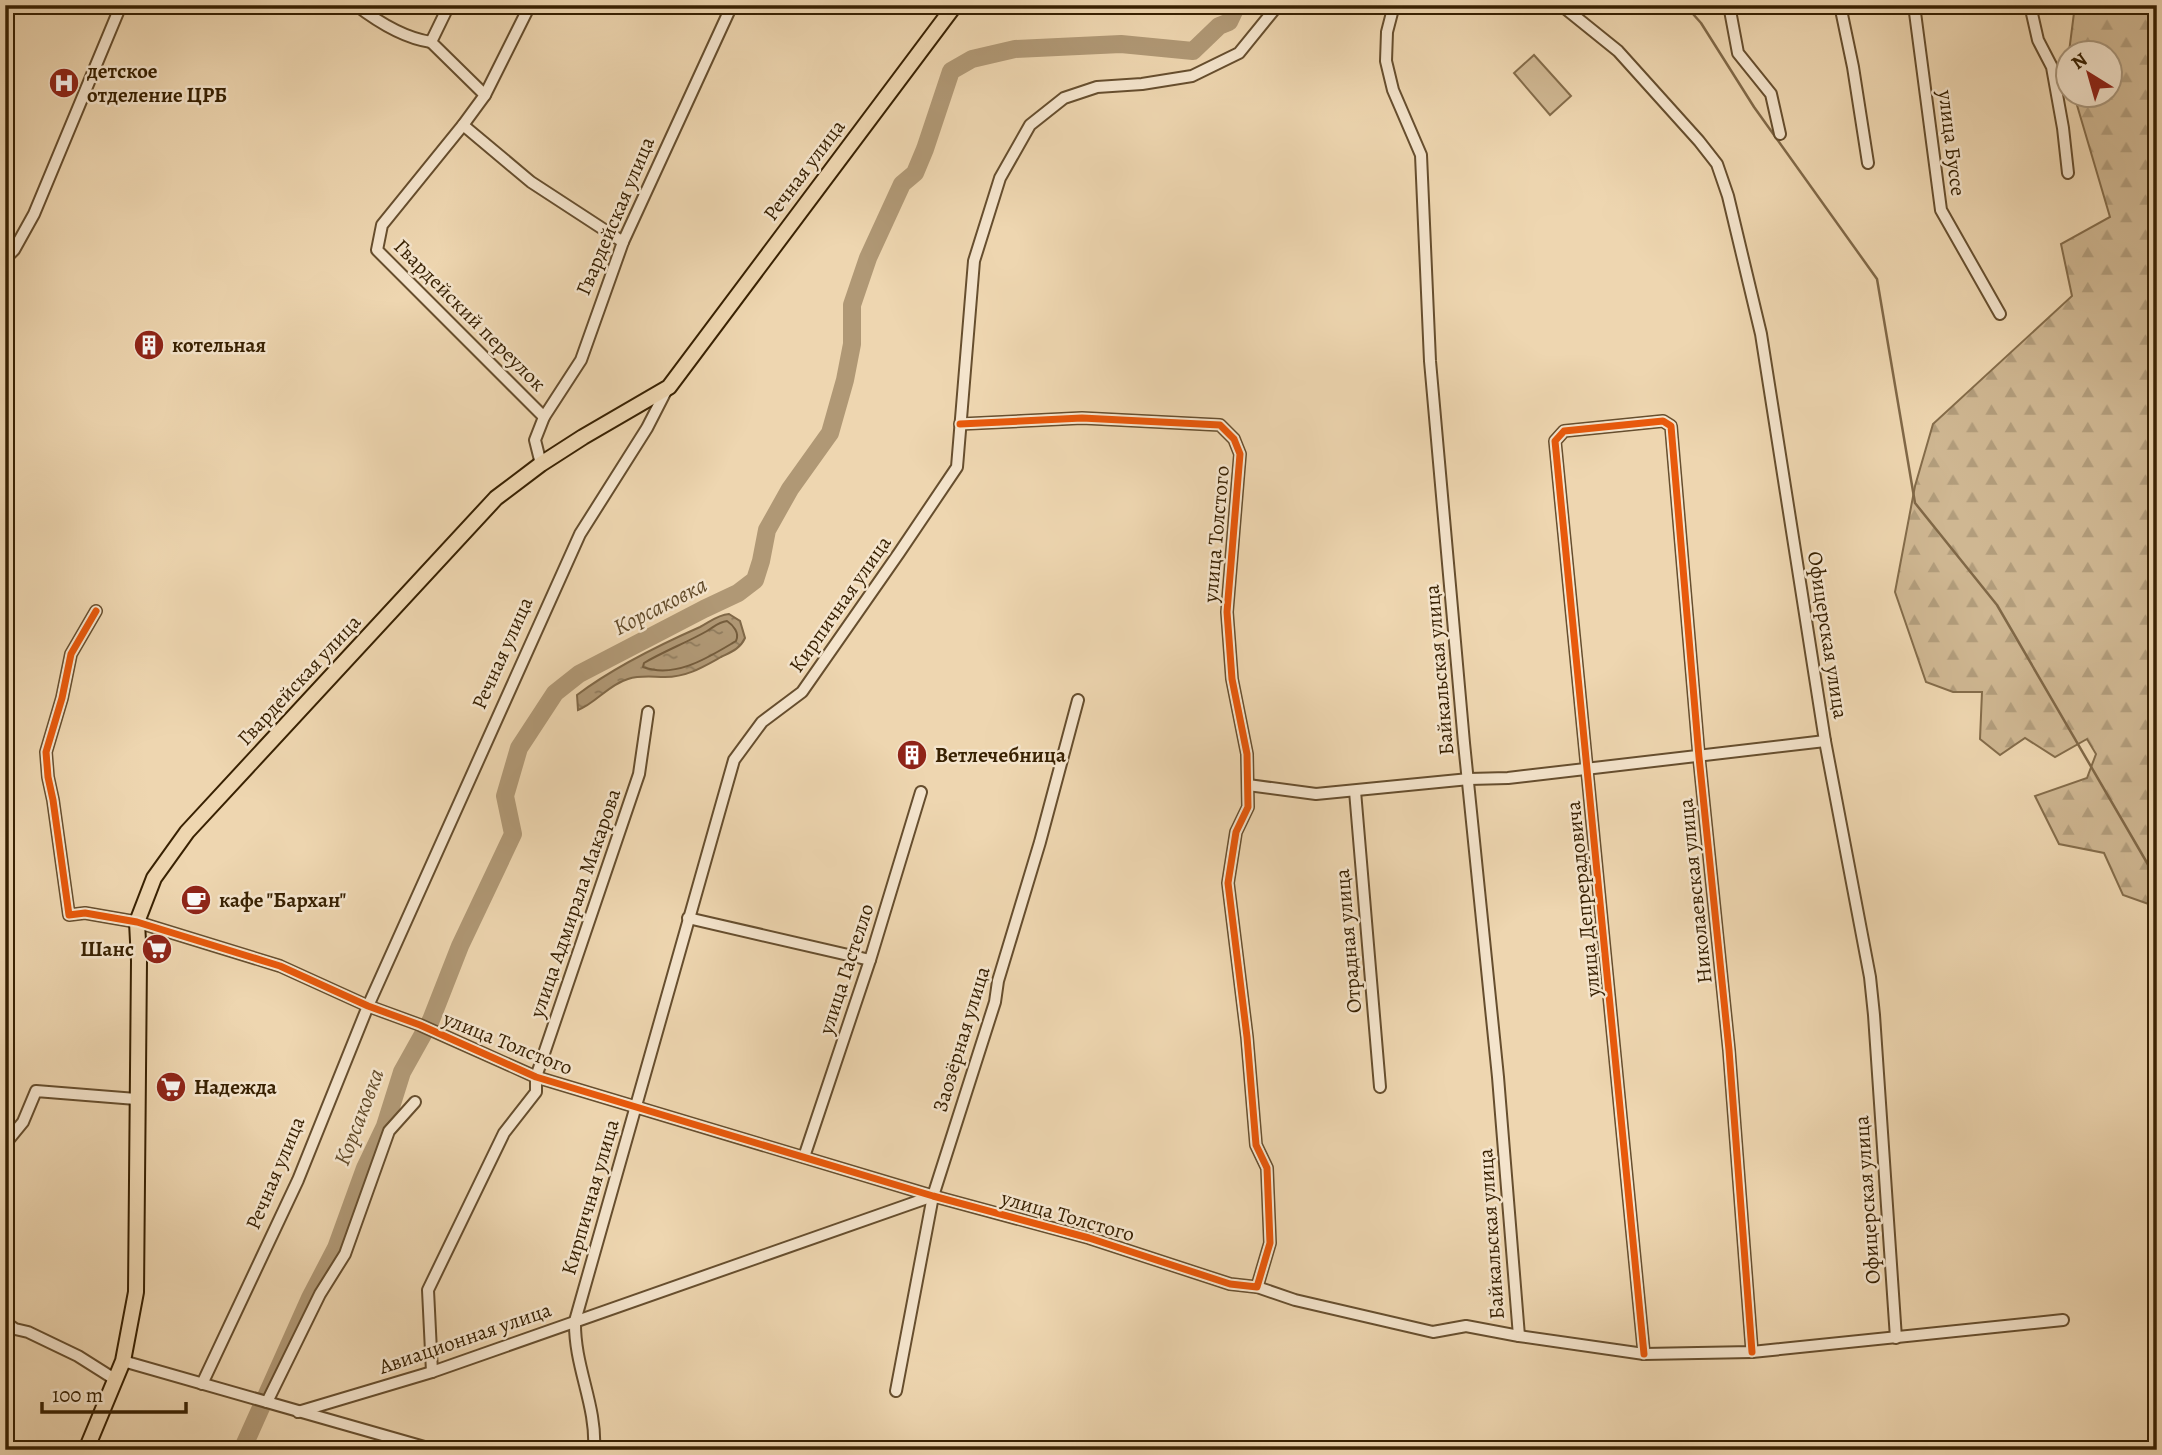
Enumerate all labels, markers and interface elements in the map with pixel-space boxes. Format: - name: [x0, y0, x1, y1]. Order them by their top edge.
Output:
- north arrow: [2054, 38, 2124, 108]
- text: N: [2066, 47, 2093, 76]
- place label: детское отделение ЦРБ: [86, 57, 227, 109]
- hospital icon: детское отделение ЦРБ: [47, 66, 81, 100]
- street label: улица Буссе: [1931, 87, 1972, 198]
- street label: Речная улица: [757, 113, 852, 226]
- street label: Гвардейская улица: [569, 132, 661, 300]
- street label: Гвардейский переулок: [388, 233, 552, 397]
- building icon: котельная: [132, 328, 166, 362]
- place label: котельная: [172, 331, 266, 359]
- street label: улица Толстого: [1196, 464, 1236, 605]
- street label: Кирпичная улица: [782, 530, 898, 678]
- street label: Офицерская улица: [1801, 549, 1855, 721]
- water label: Корсаковка: [608, 569, 713, 643]
- street label: Байкальская улица: [1418, 583, 1460, 757]
- street label: Речная улица: [465, 592, 539, 714]
- street label: Гвардейская улица: [231, 608, 367, 752]
- building icon: Ветлечебница: [895, 738, 929, 772]
- place label: Ветлечебница: [935, 741, 1066, 769]
- street label: улица Адмирала Макарова: [522, 784, 627, 1022]
- street label: Николаевская улица: [1671, 797, 1719, 985]
- street label: улица Депрерадовича: [1559, 799, 1607, 999]
- street label: Отрадная улица: [1328, 867, 1368, 1014]
- cafe icon: кафе "Бархан": [179, 883, 213, 917]
- place label: кафе "Бархан": [219, 886, 347, 914]
- street label: улица Гастелло: [811, 900, 880, 1039]
- supermarket icon: Шанс: [140, 932, 174, 966]
- place label: Шанс: [80, 935, 134, 963]
- street label: Заозёрная улица: [926, 962, 997, 1115]
- street label: улица Толстого: [438, 1004, 577, 1082]
- water label: Корсаковка: [326, 1064, 392, 1170]
- supermarket icon: Надежда: [154, 1070, 188, 1104]
- place label: Надежда: [194, 1073, 277, 1101]
- street label: Речная улица: [239, 1112, 311, 1234]
- street label: Офицерская улица: [1847, 1114, 1887, 1285]
- street label: Кирпичная улица: [554, 1116, 626, 1278]
- street label: Байкальская улица: [1471, 1147, 1511, 1320]
- street label: улица Толстого: [997, 1183, 1138, 1248]
- street label: Авиационная улица: [374, 1295, 555, 1381]
- scale bar: [42, 1371, 186, 1415]
- text: 100 m: [52, 1381, 103, 1409]

